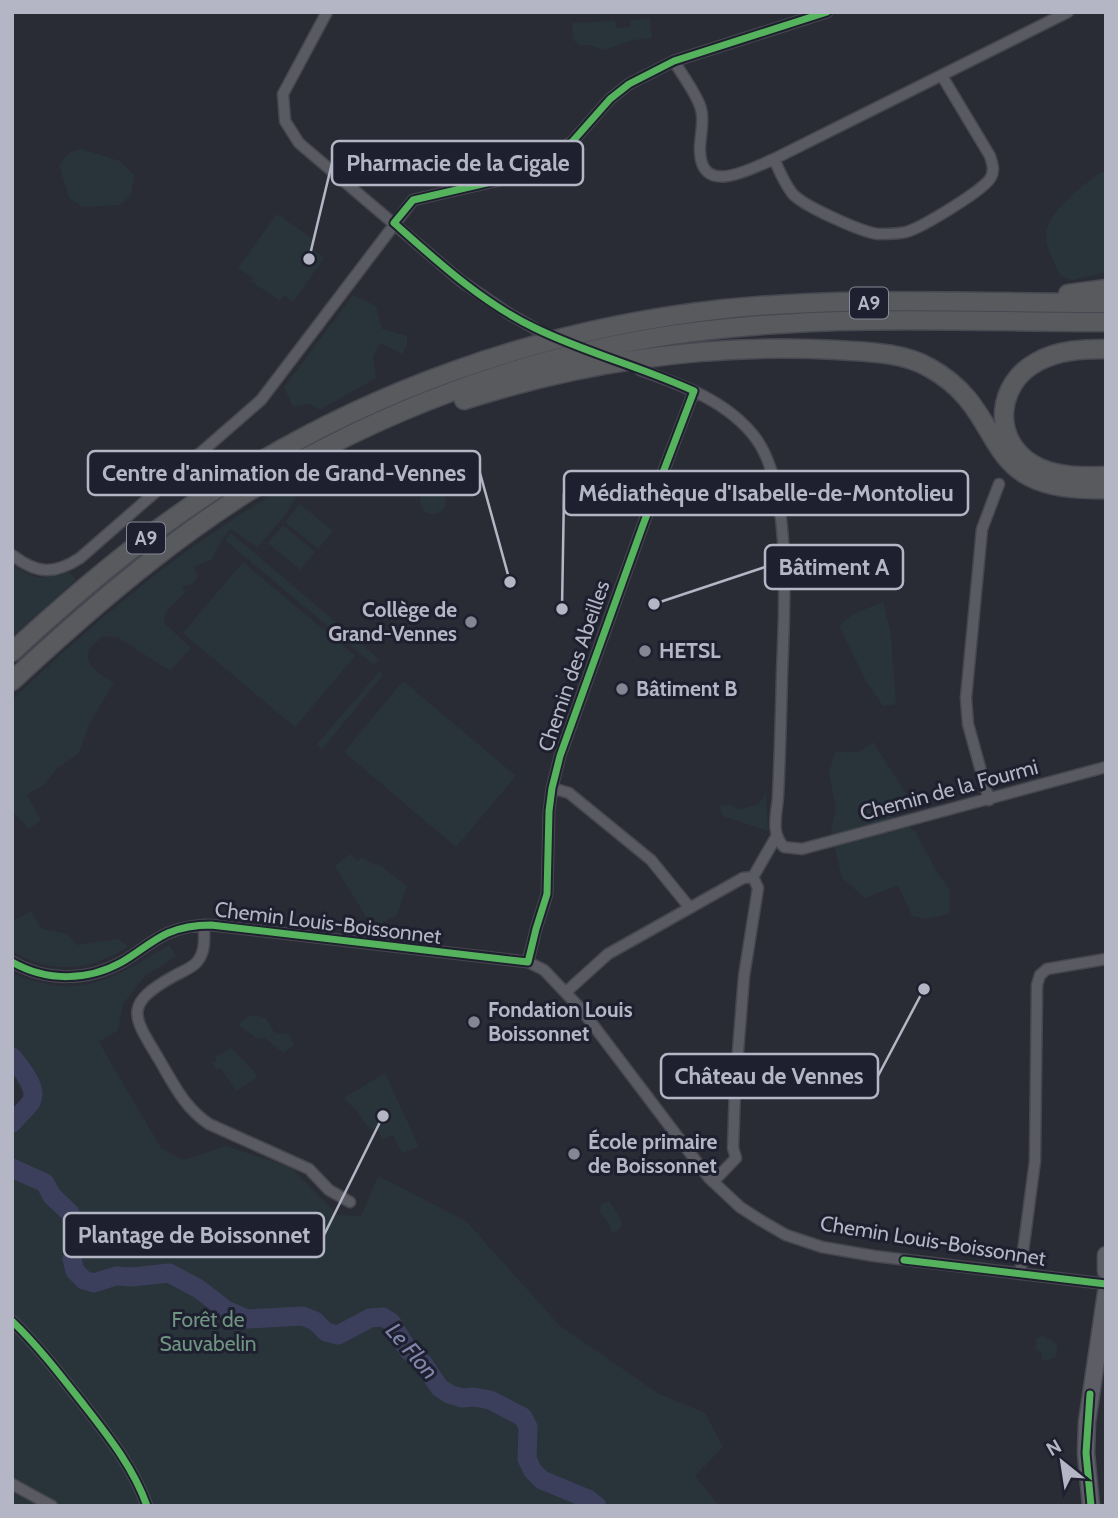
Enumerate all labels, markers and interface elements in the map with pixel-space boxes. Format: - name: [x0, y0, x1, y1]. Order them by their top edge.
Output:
- callout: Pharmacie de la Cigale: [332, 141, 583, 185]
- text: Pharmacie de la Cigale: [346, 149, 570, 177]
- road number: A9: [850, 288, 888, 318]
- callout: Centre d'animation de Grand-Vennes: [88, 451, 480, 495]
- text: Centre d'animation de Grand-Vennes: [102, 459, 466, 487]
- callout: Médiathèque d'Isabelle-de-Montolieu: [564, 471, 968, 515]
- text: Médiathèque d'Isabelle-de-Montolieu: [578, 479, 954, 507]
- road number: A9: [127, 523, 165, 554]
- callout: Bâtiment A: [765, 545, 903, 589]
- text: Bâtiment A: [779, 553, 890, 581]
- street label: Chemin des Abeilles: [533, 577, 615, 755]
- place label: Collège de Grand-Vennes: [328, 597, 457, 646]
- marker: Collège de Grand-Vennes: [463, 614, 479, 630]
- place label: HETSL: [659, 638, 721, 663]
- marker: HETSL: [637, 643, 653, 659]
- place label: Bâtiment B: [636, 676, 737, 701]
- marker: Bâtiment B: [614, 681, 630, 697]
- street label: Chemin de la Fourmi: [857, 754, 1041, 825]
- street label: Chemin Louis-Boissonnet: [213, 896, 443, 949]
- place label: Fondation Louis Boissonnet: [488, 997, 633, 1046]
- marker: Fondation Louis Boissonnet: [466, 1014, 482, 1030]
- callout: Château de Vennes: [661, 1054, 878, 1098]
- text: Château de Vennes: [675, 1062, 864, 1090]
- place label: École primaire de Boissonnet: [588, 1129, 718, 1178]
- marker: École primaire de Boissonnet: [566, 1146, 582, 1162]
- street label: Chemin Louis-Boissonnet: [818, 1210, 1048, 1271]
- callout: Plantage de Boissonnet: [64, 1213, 324, 1257]
- text: Plantage de Boissonnet: [78, 1221, 310, 1249]
- park label: Forêt de Sauvabelin: [159, 1307, 257, 1356]
- water label: Le Flon: [380, 1317, 444, 1385]
- north arrow: [1027, 1427, 1097, 1497]
- text: N: [1042, 1434, 1065, 1461]

